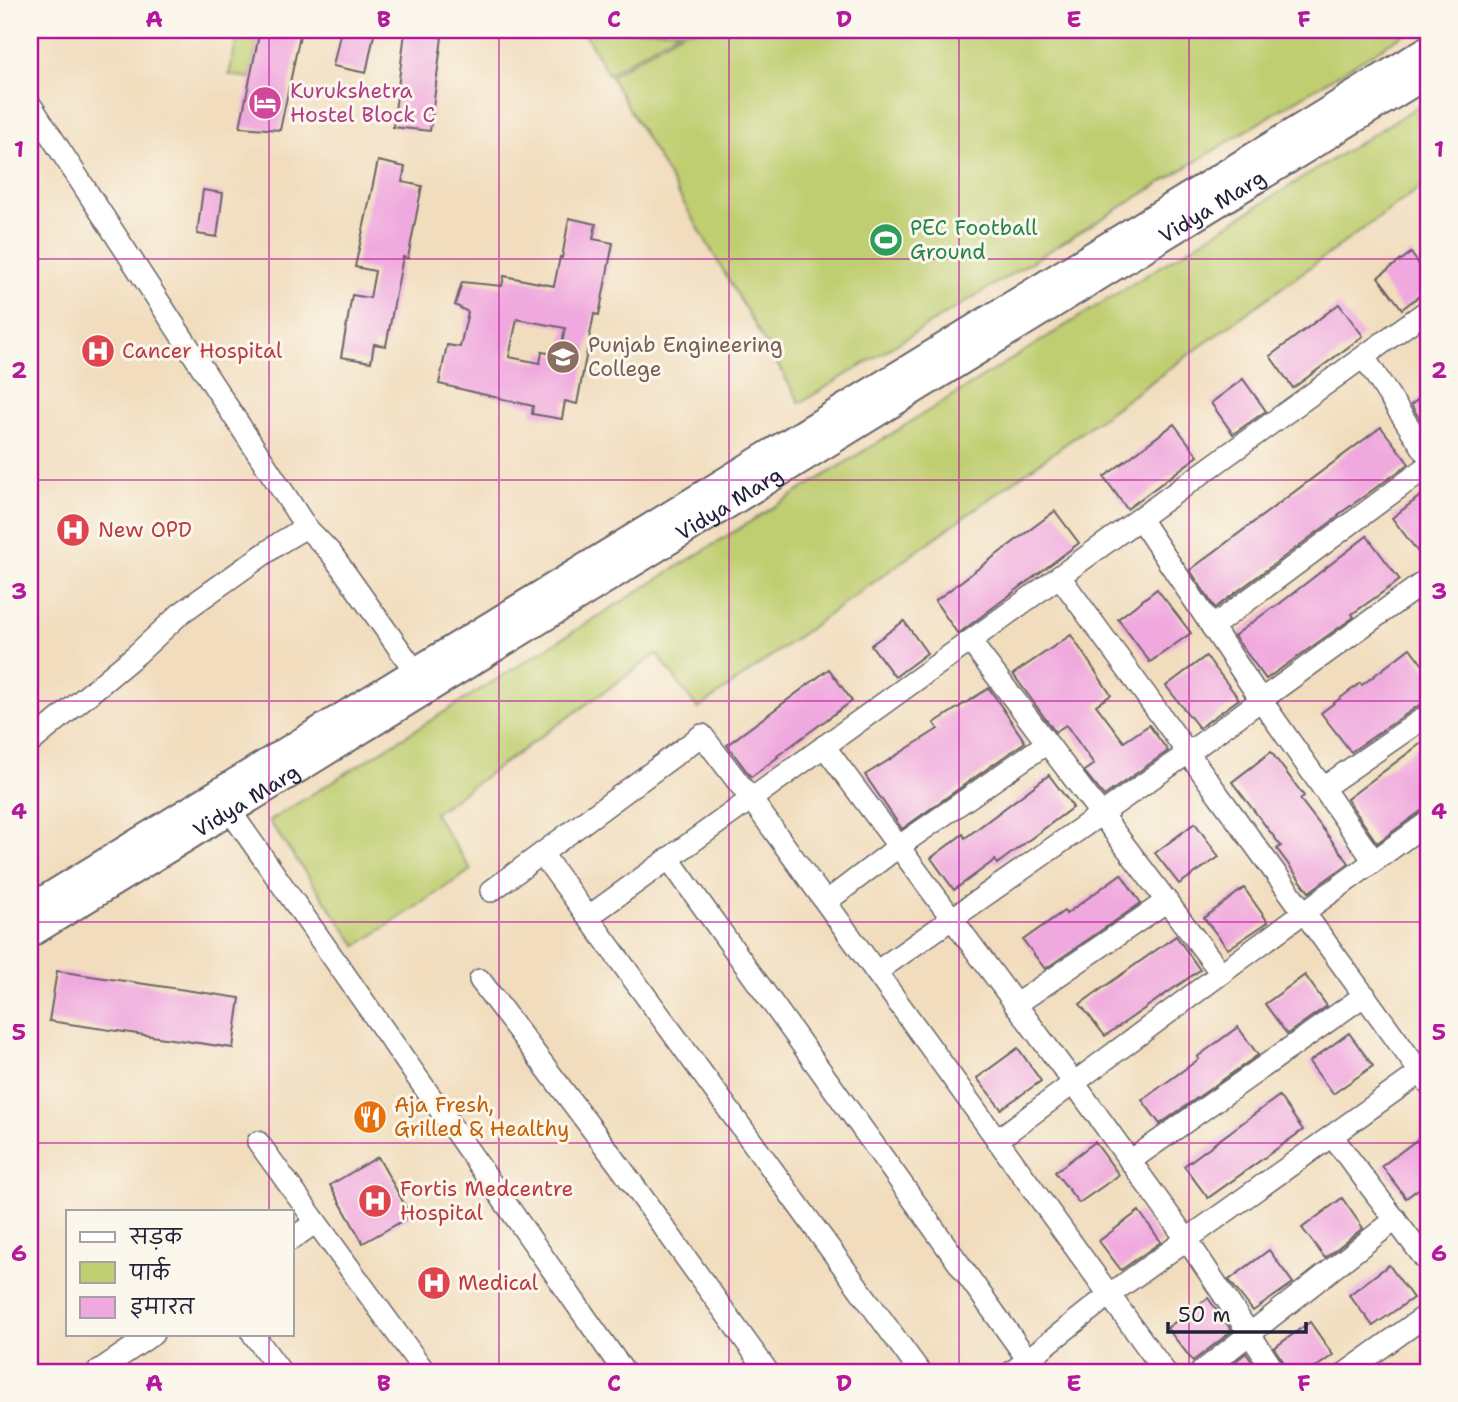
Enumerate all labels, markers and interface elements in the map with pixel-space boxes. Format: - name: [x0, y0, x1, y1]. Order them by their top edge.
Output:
- text: A: [145, 4, 163, 34]
- text: B: [377, 4, 391, 34]
- text: C: [607, 4, 621, 34]
- text: D: [836, 4, 852, 34]
- text: E: [1066, 4, 1082, 34]
- text: F: [1297, 4, 1311, 34]
- place label: Kurukshetra Hostel Block C: [290, 77, 435, 129]
- hotel icon: Kurukshetra Hostel Block C: [246, 84, 284, 122]
- text: 1: [14, 134, 24, 164]
- text: 1: [1434, 134, 1444, 164]
- street label: Vidya Marg: [1154, 163, 1271, 250]
- place label: PEC Football Ground: [910, 214, 1038, 266]
- sports icon: PEC Football Ground: [867, 221, 905, 259]
- place label: Punjab Engineering College: [588, 331, 783, 383]
- hospital icon: Cancer Hospital: [79, 332, 117, 370]
- place label: Cancer Hospital: [122, 337, 283, 365]
- school or university icon: Punjab Engineering College: [544, 338, 582, 376]
- text: 2: [11, 355, 27, 385]
- text: 2: [1431, 355, 1447, 385]
- street label: Vidya Marg: [671, 460, 788, 547]
- hospital icon: New OPD: [54, 511, 92, 549]
- place label: New OPD: [98, 516, 192, 544]
- text: 3: [11, 576, 27, 606]
- text: 3: [1431, 576, 1447, 606]
- street label: Vidya Marg: [188, 758, 305, 844]
- text: 4: [11, 796, 27, 826]
- text: 4: [1431, 796, 1447, 826]
- text: 5: [12, 1017, 26, 1047]
- text: 5: [1432, 1017, 1446, 1047]
- place label: Aja Fresh, Grilled & Healthy: [394, 1091, 569, 1143]
- restaurant icon: Aja Fresh, Grilled & Healthy: [351, 1098, 389, 1136]
- place label: Fortis Medcentre Hospital: [400, 1175, 573, 1227]
- hospital icon: Fortis Medcentre Hospital: [356, 1182, 394, 1220]
- legend: [66, 1210, 294, 1336]
- text: सड़क: [129, 1223, 183, 1251]
- text: 6: [11, 1238, 27, 1268]
- text: 6: [1431, 1238, 1447, 1268]
- text: पार्क: [129, 1256, 171, 1287]
- hospital icon: Medical: [415, 1264, 453, 1302]
- place label: Medical: [458, 1269, 539, 1297]
- scale bar: [1168, 1290, 1306, 1334]
- text: इमारत: [130, 1293, 196, 1321]
- text: 50 m: [1178, 1301, 1231, 1329]
- text: A: [145, 1368, 163, 1398]
- text: B: [377, 1368, 391, 1398]
- text: C: [607, 1368, 621, 1398]
- text: D: [836, 1368, 852, 1398]
- text: E: [1066, 1368, 1082, 1398]
- text: F: [1297, 1368, 1311, 1398]

